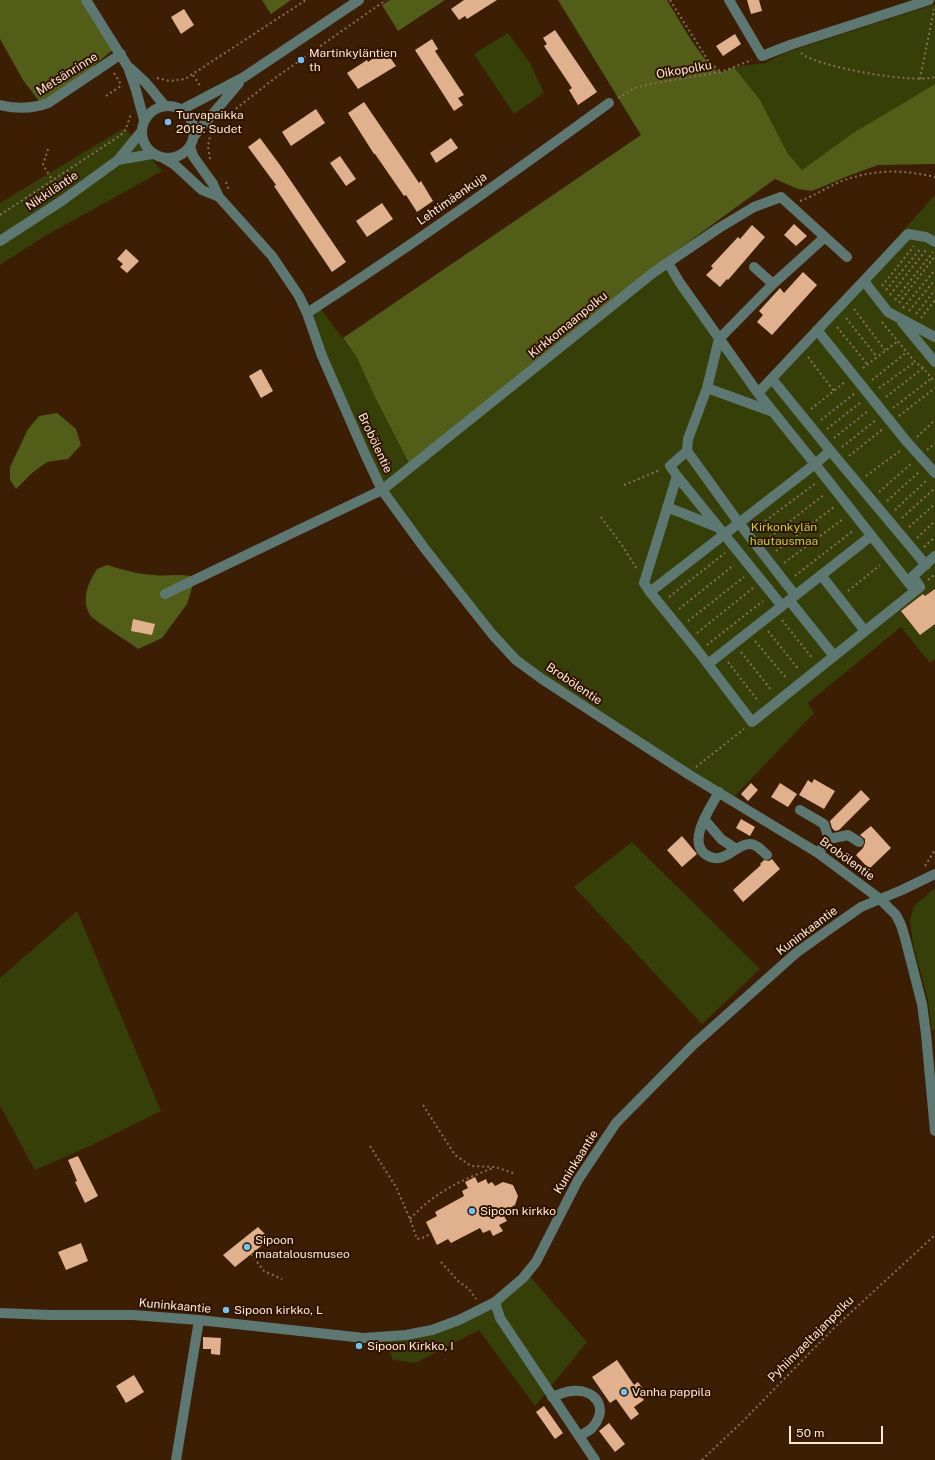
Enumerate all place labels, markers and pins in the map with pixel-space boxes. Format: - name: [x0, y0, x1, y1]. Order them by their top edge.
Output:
- place label: Martinkyläntien th: [309, 46, 397, 74]
- marker: Martinkyläntien th: [296, 55, 306, 65]
- place label: Turvapaikka 2019: Sudet: [176, 108, 244, 136]
- marker: Turvapaikka 2019: Sudet: [163, 117, 173, 127]
- place label: Sipoon kirkko: [480, 1204, 556, 1218]
- marker: Sipoon kirkko: [467, 1206, 477, 1216]
- place label: Sipoon maatalousmuseo: [255, 1233, 350, 1261]
- marker: Sipoon maatalousmuseo: [242, 1242, 252, 1252]
- place label: Sipoon kirkko, L: [234, 1303, 323, 1317]
- marker: Sipoon kirkko, L: [221, 1305, 231, 1315]
- place label: Sipoon Kirkko, I: [367, 1339, 454, 1353]
- marker: Sipoon Kirkko, I: [354, 1341, 364, 1351]
- place label: Vanha pappila: [632, 1385, 711, 1399]
- marker: Vanha pappila: [619, 1387, 629, 1397]

